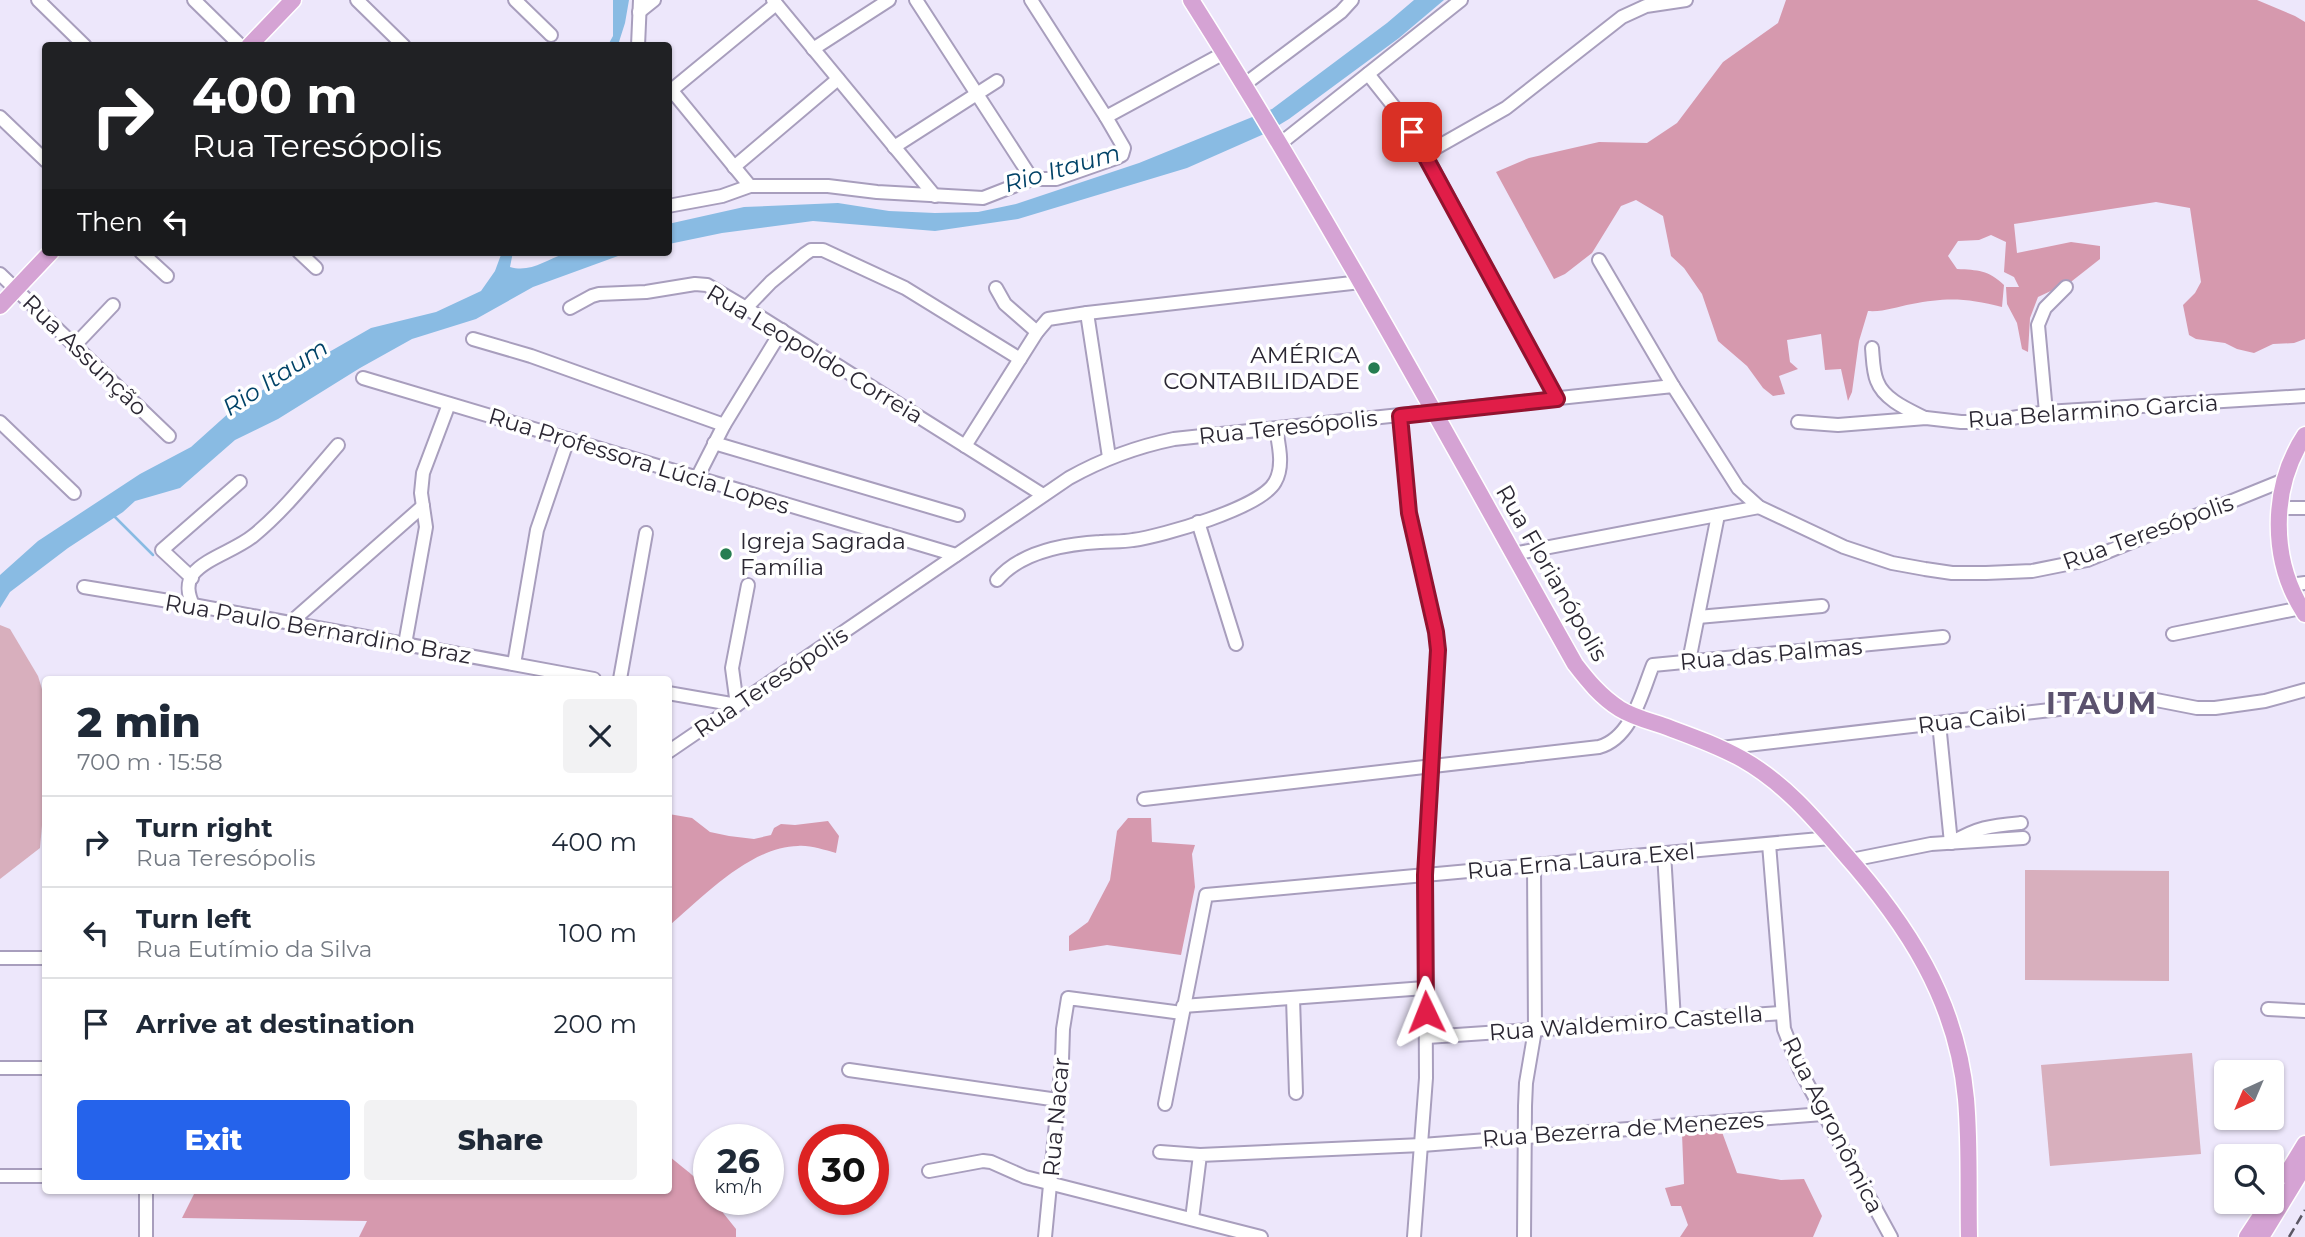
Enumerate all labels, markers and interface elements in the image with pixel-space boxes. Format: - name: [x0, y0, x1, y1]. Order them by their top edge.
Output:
- text: 400 m: [192, 66, 358, 125]
- icon: right: [77, 70, 168, 161]
- pin: [1382, 102, 1442, 162]
- icon: arrive: [1393, 113, 1431, 151]
- text: Rua Teresópolis: [192, 126, 442, 165]
- water label: Rio Itaum: [1001, 138, 1123, 198]
- icon: left: [157, 203, 195, 241]
- text: Then: [77, 206, 143, 238]
- street label: Rua Leopoldo Correia: [702, 278, 928, 430]
- street label: Rua Assunção: [17, 289, 153, 421]
- water label: Rio Itaum: [217, 332, 333, 422]
- place label: AMÉRICA CONTABILIDADE: [1163, 341, 1361, 395]
- marker: AMÉRICA CONTABILIDADE: [1366, 360, 1382, 376]
- street label: Rua Belarmino Garcia: [1967, 388, 2219, 434]
- street label: Rua Professora Lúcia Lopes: [485, 402, 793, 520]
- street label: Rua Teresópolis: [1197, 404, 1379, 450]
- street label: Rua Florianópolis: [1490, 480, 1614, 666]
- street label: Rua Teresópolis: [2059, 488, 2237, 576]
- place label: Igreja Sagrada Família: [740, 527, 906, 581]
- marker: Igreja Sagrada Família: [718, 546, 734, 562]
- street label: Rua Paulo Bernardino Braz: [163, 588, 473, 670]
- street label: Rua Teresópolis: [689, 620, 853, 744]
- street label: Rua das Palmas: [1679, 632, 1863, 676]
- district label: ITAUM: [2046, 685, 2158, 722]
- text: 2 min: [77, 696, 201, 748]
- street label: Rua Caibi: [1916, 698, 2028, 740]
- button: close: [563, 699, 637, 773]
- text: 700 m · 15:58: [77, 748, 223, 776]
- text: Turn right: [136, 812, 272, 844]
- icon: right: [77, 823, 115, 861]
- text: 400 m: [551, 826, 637, 858]
- street label: Rua Erna Laura Exel: [1466, 837, 1696, 885]
- text: Rua Teresópolis: [136, 844, 316, 872]
- text: Turn left: [136, 903, 252, 935]
- icon: left: [77, 914, 115, 952]
- text: 100 m: [559, 917, 637, 949]
- text: Rua Eutímio da Silva: [136, 935, 372, 963]
- position arrow: [1389, 975, 1463, 1049]
- street label: Rua Waldemiro Castella: [1488, 999, 1764, 1047]
- icon: arrive: [77, 1005, 115, 1043]
- text: Arrive at destination: [136, 1008, 415, 1040]
- text: 200 m: [553, 1008, 637, 1040]
- street label: Rua Agronômica: [1776, 1032, 1890, 1218]
- street label: Rua Nacar: [1037, 1056, 1075, 1178]
- north arrow: [2214, 1060, 2284, 1130]
- map controls: [2214, 1060, 2284, 1214]
- button: Exit: [77, 1100, 350, 1180]
- button: Share: [364, 1100, 637, 1180]
- street label: Rua Bezerra de Menezes: [1481, 1105, 1765, 1153]
- speed limit sign: 30: [798, 1124, 889, 1215]
- text: 26: [717, 1139, 760, 1182]
- button: search: [2214, 1144, 2284, 1214]
- text: km/h: [714, 1176, 763, 1198]

